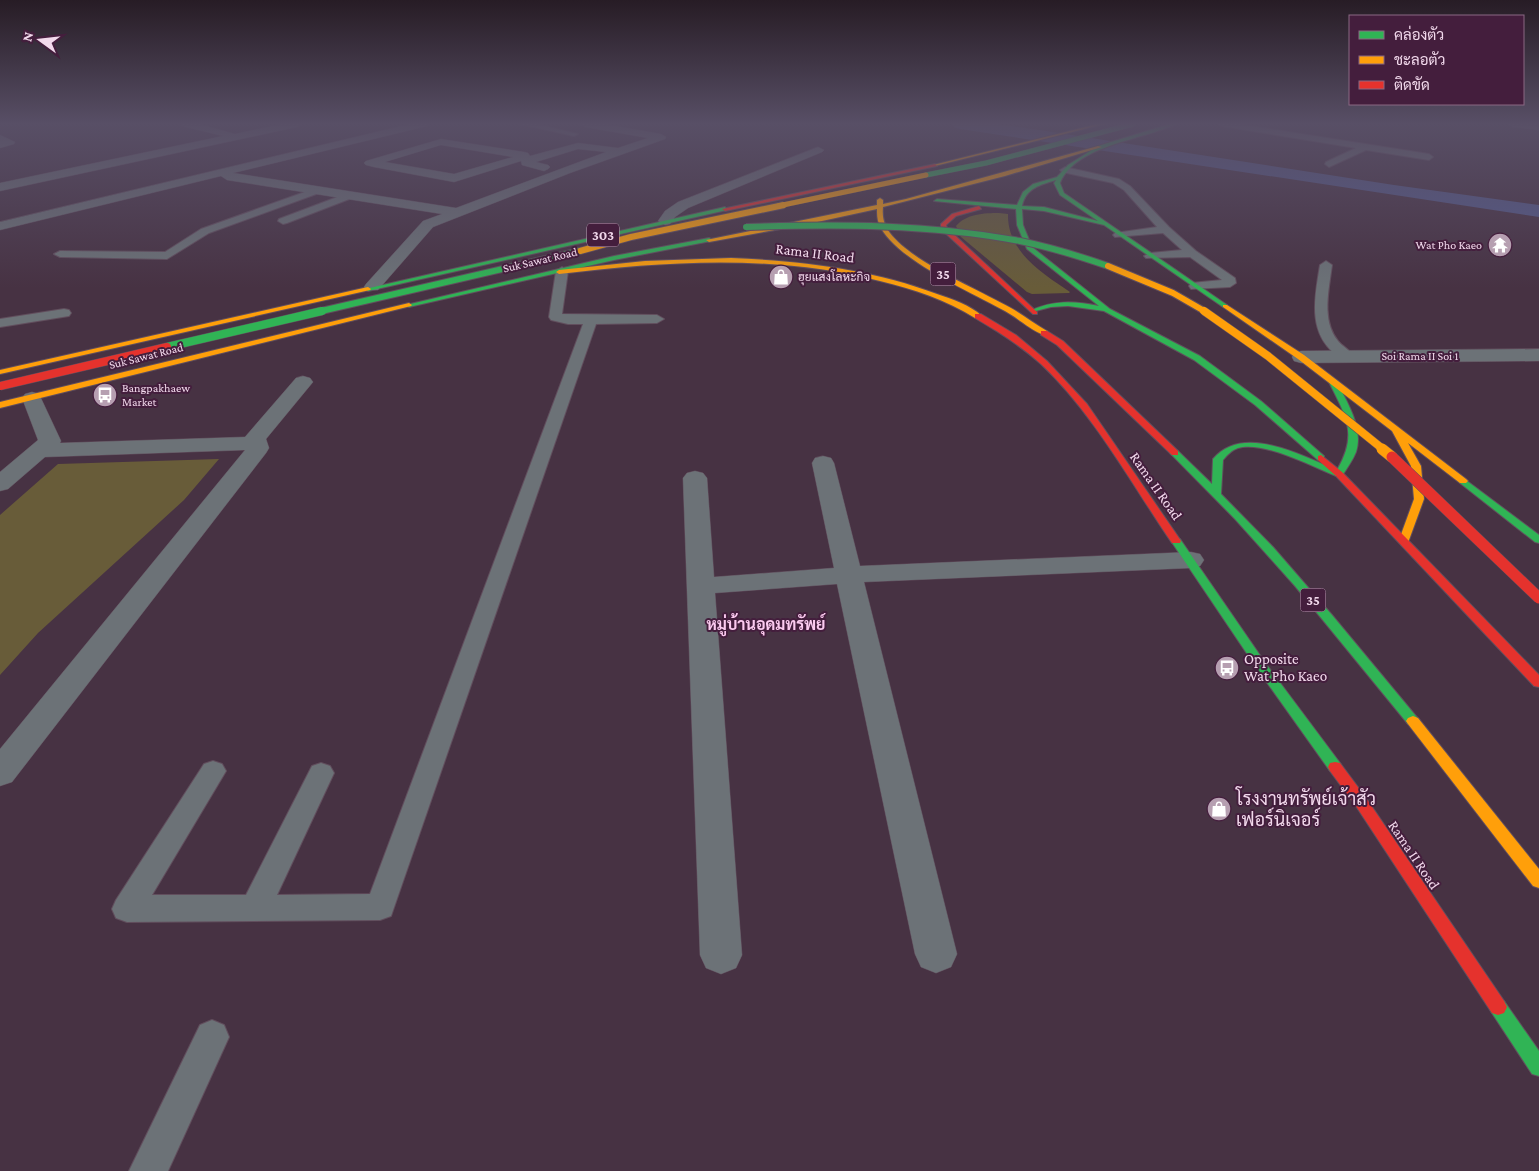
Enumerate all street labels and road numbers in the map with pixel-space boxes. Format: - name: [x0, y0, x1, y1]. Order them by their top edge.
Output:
- road number: 303: [587, 224, 619, 246]
- street label: Rama II Road: [775, 240, 855, 266]
- street label: Suk Sawat Road: [501, 244, 579, 275]
- road number: 35: [930, 262, 956, 286]
- street label: Suk Sawat Road: [107, 340, 185, 372]
- street label: Soi Rama II Soi 1: [1382, 349, 1459, 363]
- street label: Rama II Road: [1127, 449, 1185, 523]
- road number: 35: [1300, 588, 1326, 612]
- street label: Rama II Road: [1385, 818, 1443, 892]

